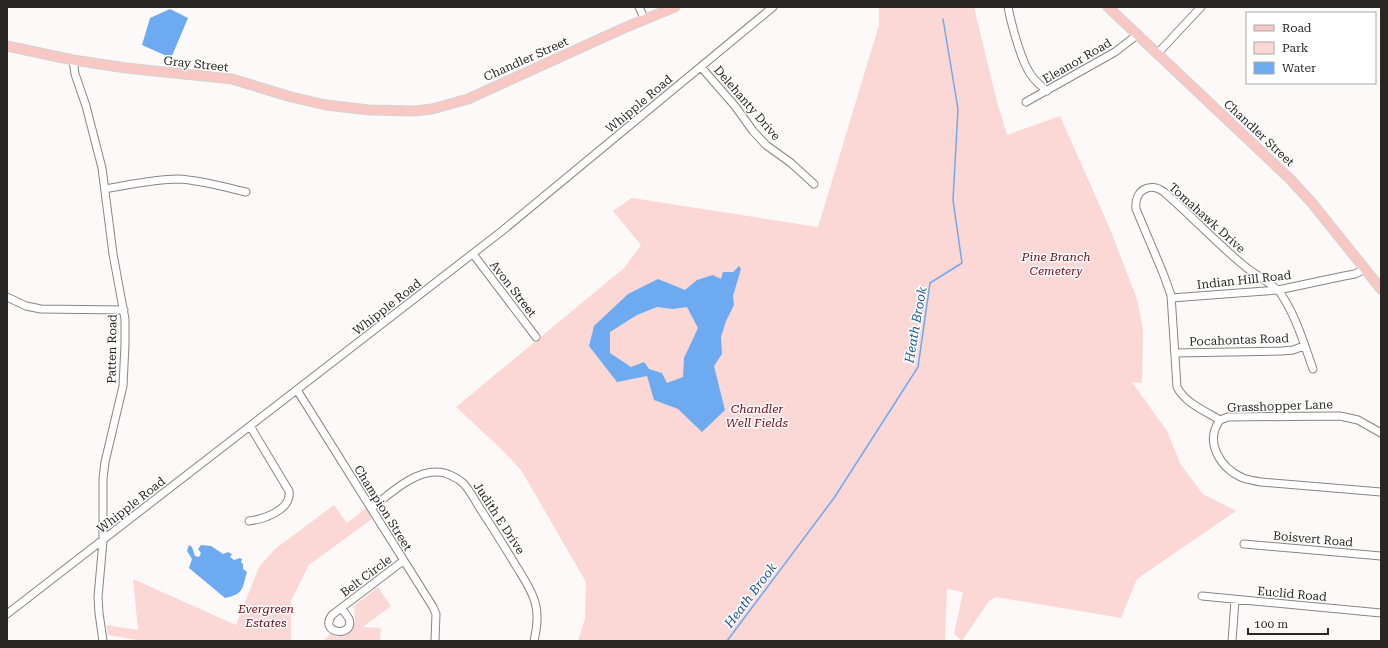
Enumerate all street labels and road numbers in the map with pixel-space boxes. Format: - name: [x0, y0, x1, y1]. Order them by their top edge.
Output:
- street label: Chandler Street: [482, 34, 571, 84]
- street label: Eleanor Road: [1040, 36, 1114, 86]
- street label: Gray Street: [163, 54, 230, 74]
- street label: Delehanty Drive: [711, 63, 783, 143]
- street label: Whipple Road: [603, 72, 675, 136]
- street label: Chandler Street: [1221, 97, 1297, 169]
- street label: Tomahawk Drive: [1166, 180, 1248, 256]
- street label: Avon Street: [487, 258, 540, 320]
- street label: Indian Hill Road: [1196, 268, 1292, 292]
- street label: Whipple Road: [350, 276, 424, 338]
- street label: Patten Road: [104, 314, 120, 384]
- street label: Pocahontas Road: [1189, 331, 1290, 349]
- street label: Grasshopper Lane: [1227, 397, 1334, 415]
- street label: Champion Street: [351, 463, 415, 554]
- street label: Whipple Road: [94, 474, 168, 536]
- street label: Judith E Drive: [471, 479, 528, 557]
- street label: Boisvert Road: [1272, 529, 1354, 550]
- street label: Belt Circle: [338, 552, 395, 600]
- street label: Euclid Road: [1257, 584, 1328, 604]

